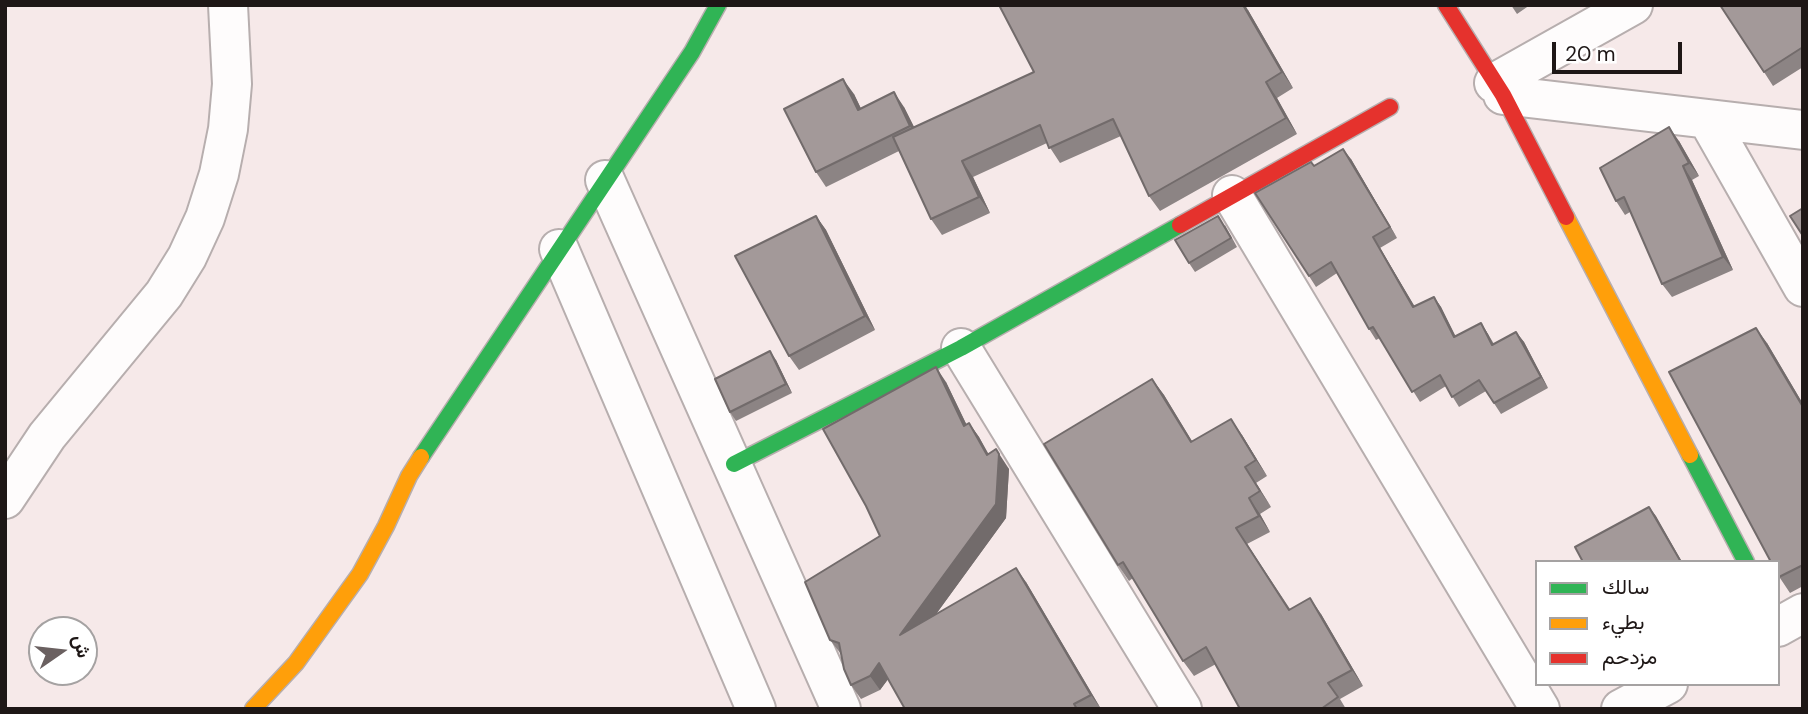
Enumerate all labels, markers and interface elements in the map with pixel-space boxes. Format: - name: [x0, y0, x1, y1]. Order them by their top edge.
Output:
- scale bar: [1556, 28, 1686, 72]
- text: 20 m: [1565, 40, 1616, 68]
- legend: [1535, 560, 1780, 686]
- text: سالك: [1602, 573, 1649, 601]
- text: بطيء: [1602, 608, 1645, 636]
- north arrow: [28, 616, 98, 686]
- text: ش: [67, 632, 97, 660]
- text: مزدحم: [1602, 643, 1657, 671]

